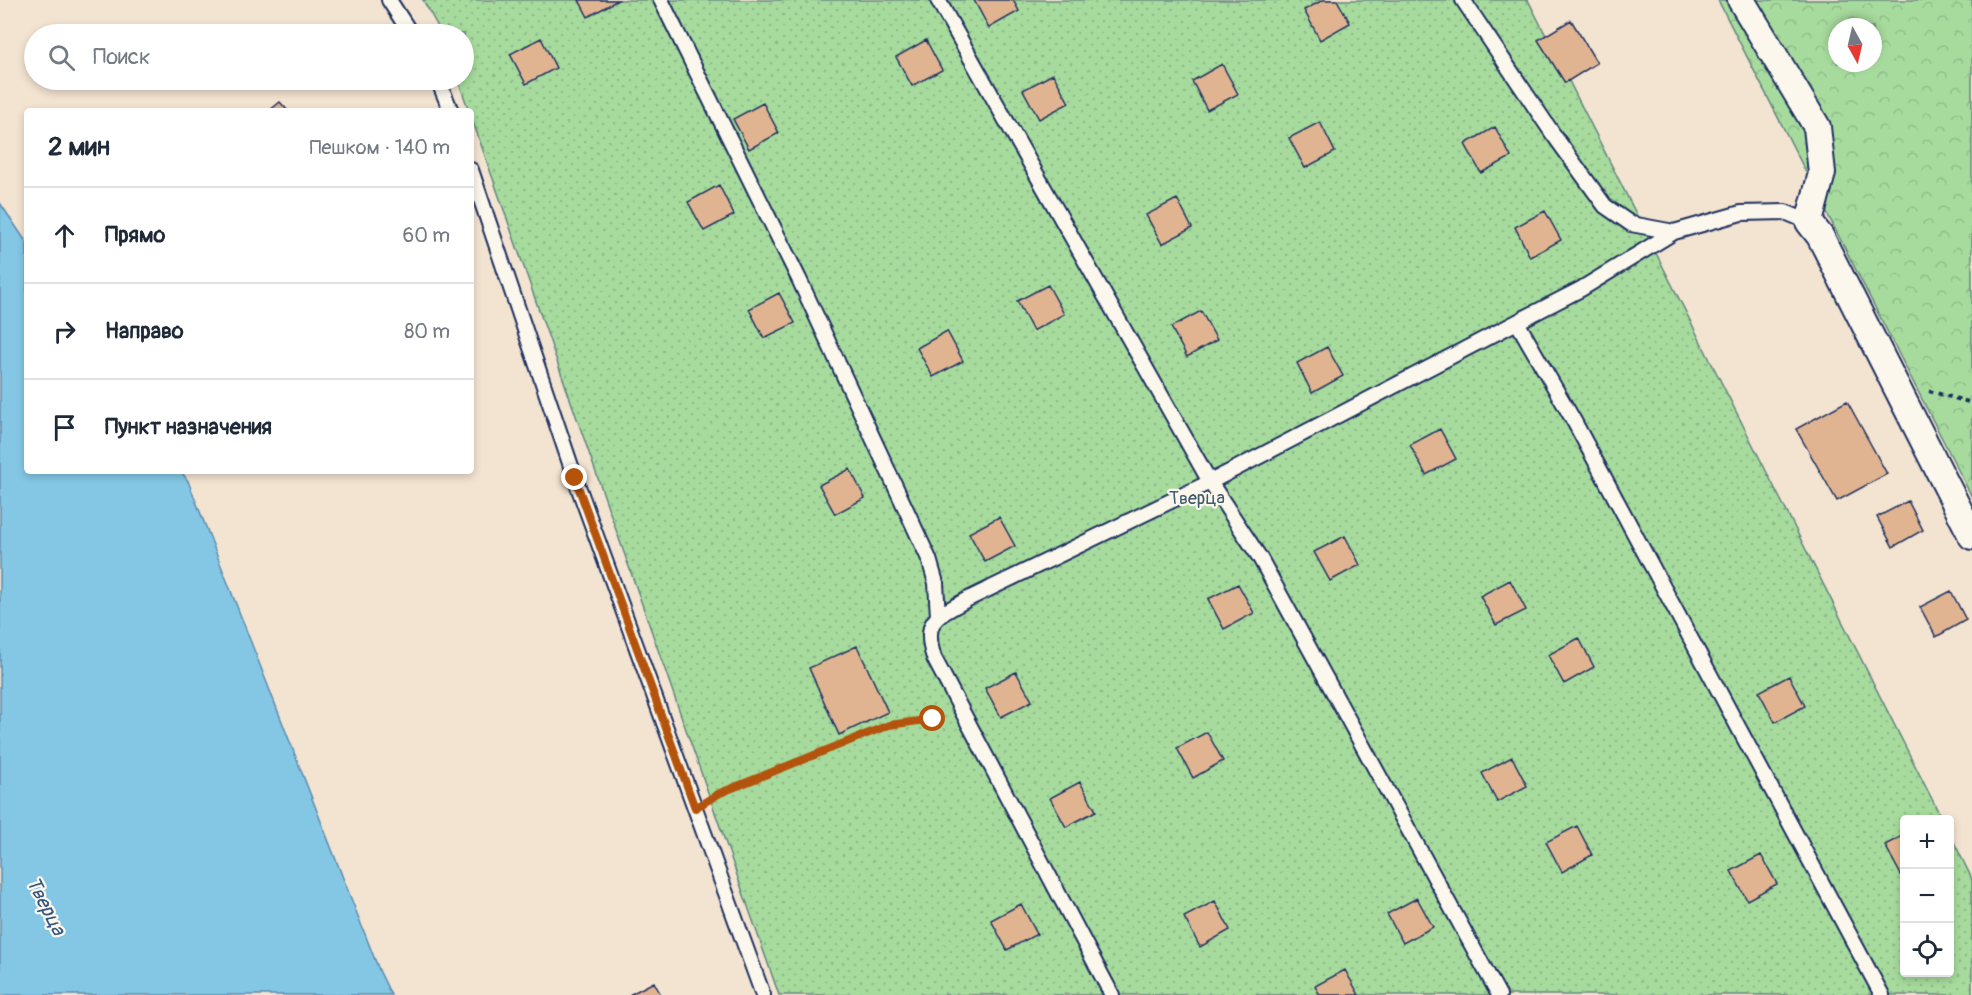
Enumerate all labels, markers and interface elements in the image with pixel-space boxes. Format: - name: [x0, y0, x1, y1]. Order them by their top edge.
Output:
- north arrow: [1828, 18, 1882, 72]
- search box: [24, 24, 474, 90]
- icon: search: [45, 41, 78, 74]
- text: Поиск: [93, 43, 150, 71]
- text: 2 мин: [48, 131, 110, 163]
- text: Пешком · 140 m: [309, 135, 450, 160]
- icon: ahead: [48, 219, 81, 252]
- text: Прямо: [105, 221, 165, 249]
- text: 60 m: [403, 223, 450, 248]
- icon: right: [48, 315, 81, 348]
- text: Направо: [105, 317, 184, 345]
- text: 80 m: [404, 319, 450, 344]
- icon: arrive: [48, 411, 81, 444]
- text: Пункт назначения: [105, 413, 272, 441]
- route end: [561, 464, 587, 490]
- park label: Тверца: [1169, 487, 1225, 510]
- route start: [919, 705, 945, 731]
- map controls: [1900, 815, 1954, 977]
- button: +: [1900, 815, 1954, 869]
- button: −: [1900, 869, 1954, 923]
- water label: Тверца: [21, 873, 72, 941]
- button: locate: [1900, 923, 1954, 977]

